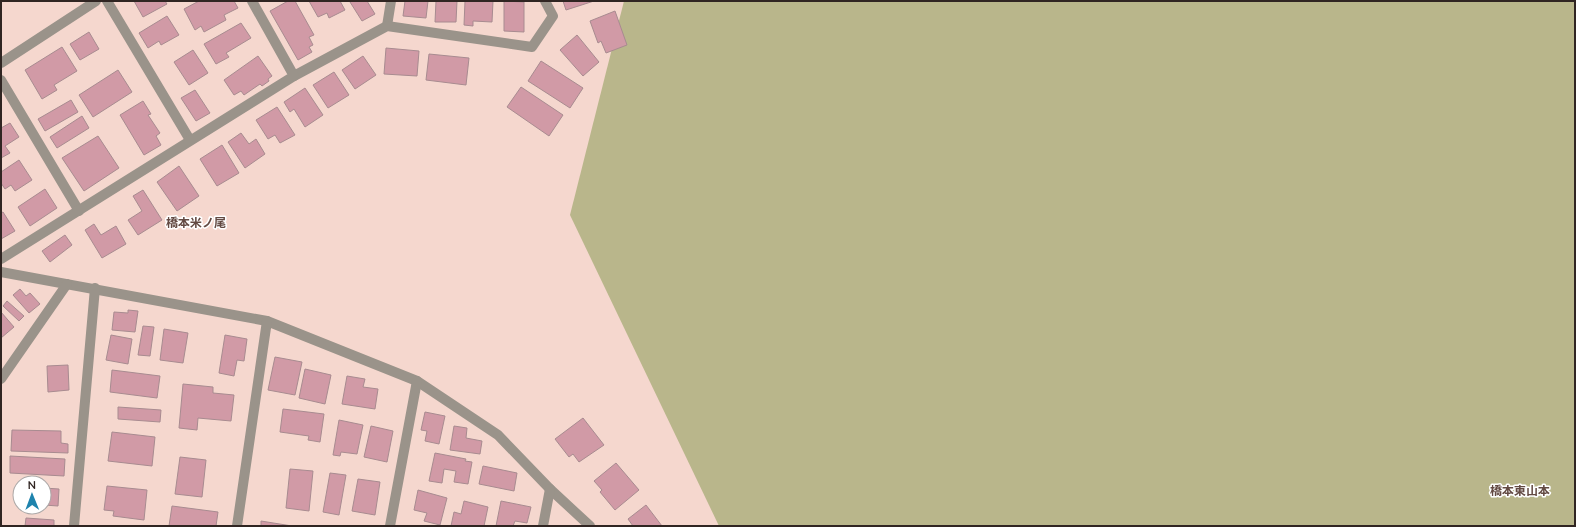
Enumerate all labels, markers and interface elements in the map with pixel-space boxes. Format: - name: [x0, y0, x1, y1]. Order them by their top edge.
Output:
- district label: 橋本米ノ尾: [166, 215, 226, 230]
- north arrow: [12, 475, 52, 515]
- text: N: [28, 478, 36, 492]
- district label: 橋本東山本: [1490, 483, 1550, 498]

